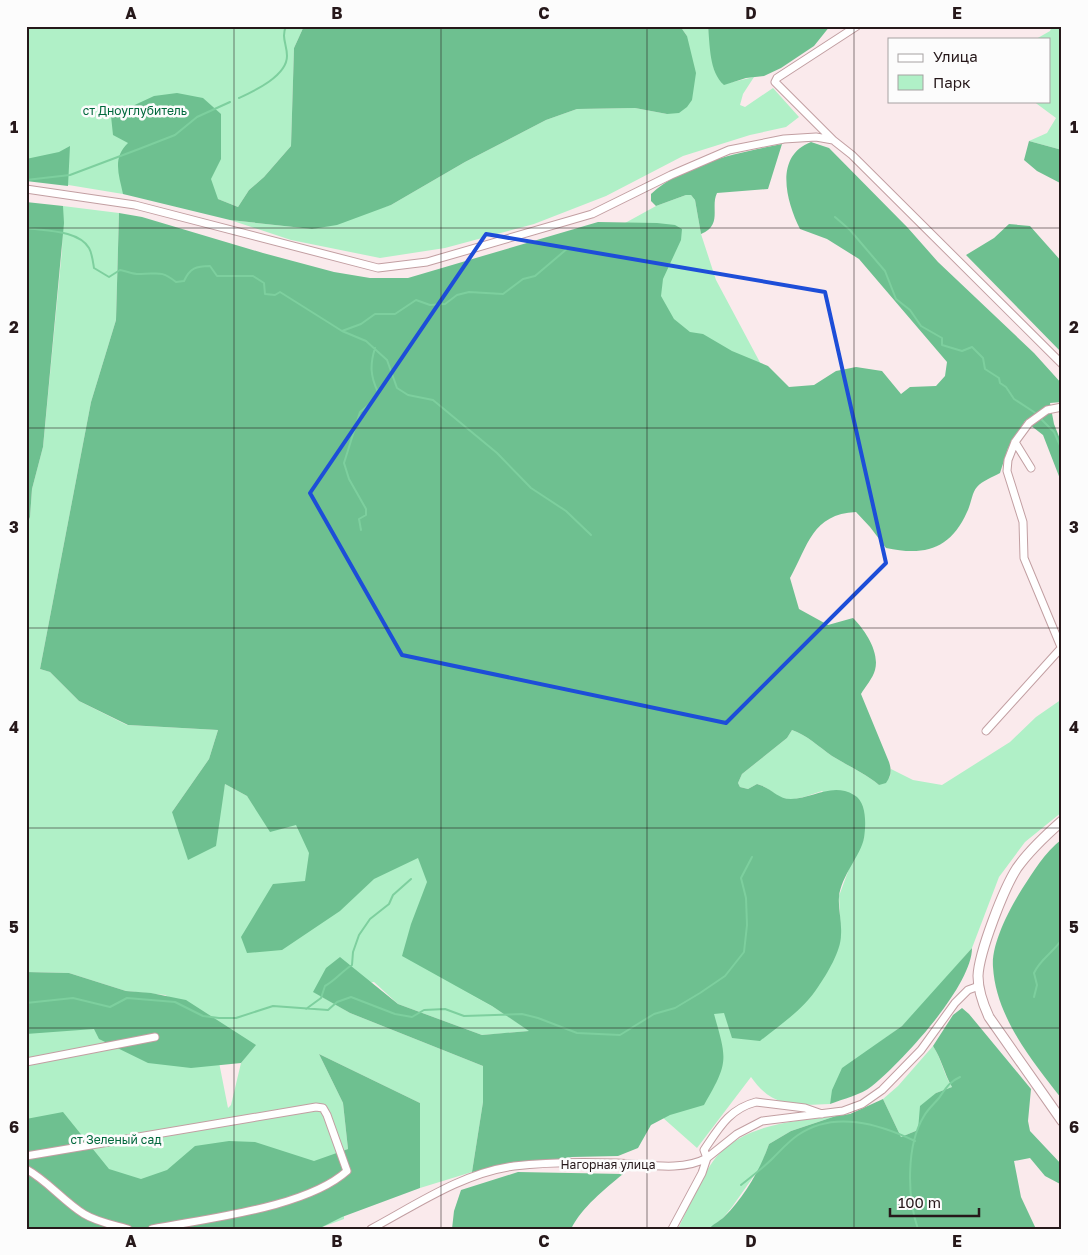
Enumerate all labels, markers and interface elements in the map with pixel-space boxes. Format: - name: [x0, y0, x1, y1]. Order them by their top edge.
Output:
- text: A: [125, 3, 137, 23]
- text: B: [331, 3, 343, 23]
- text: C: [538, 3, 550, 23]
- text: D: [745, 3, 757, 23]
- text: E: [952, 3, 962, 23]
- legend: [888, 38, 1050, 102]
- text: Улица: [933, 47, 978, 65]
- text: Парк: [933, 73, 971, 91]
- park label: ст Дноуглубитель: [83, 103, 187, 118]
- text: 1: [10, 117, 18, 137]
- text: 1: [1070, 117, 1078, 137]
- text: 2: [9, 317, 19, 337]
- text: 2: [1069, 317, 1079, 337]
- text: 3: [9, 517, 19, 537]
- text: 3: [1069, 517, 1079, 537]
- text: 4: [9, 717, 19, 737]
- text: 4: [1069, 717, 1079, 737]
- text: 5: [9, 917, 19, 937]
- text: 5: [1069, 917, 1079, 937]
- text: 6: [9, 1117, 19, 1137]
- text: 6: [1069, 1117, 1079, 1137]
- park label: ст Зеленый сад: [71, 1132, 161, 1147]
- street label: Нагорная улица: [561, 1157, 655, 1172]
- scale bar: [890, 1185, 979, 1217]
- text: 100 m: [898, 1193, 941, 1211]
- text: A: [125, 1231, 137, 1251]
- text: B: [331, 1231, 343, 1251]
- text: C: [538, 1231, 550, 1251]
- text: D: [745, 1231, 757, 1251]
- text: E: [952, 1231, 962, 1251]

